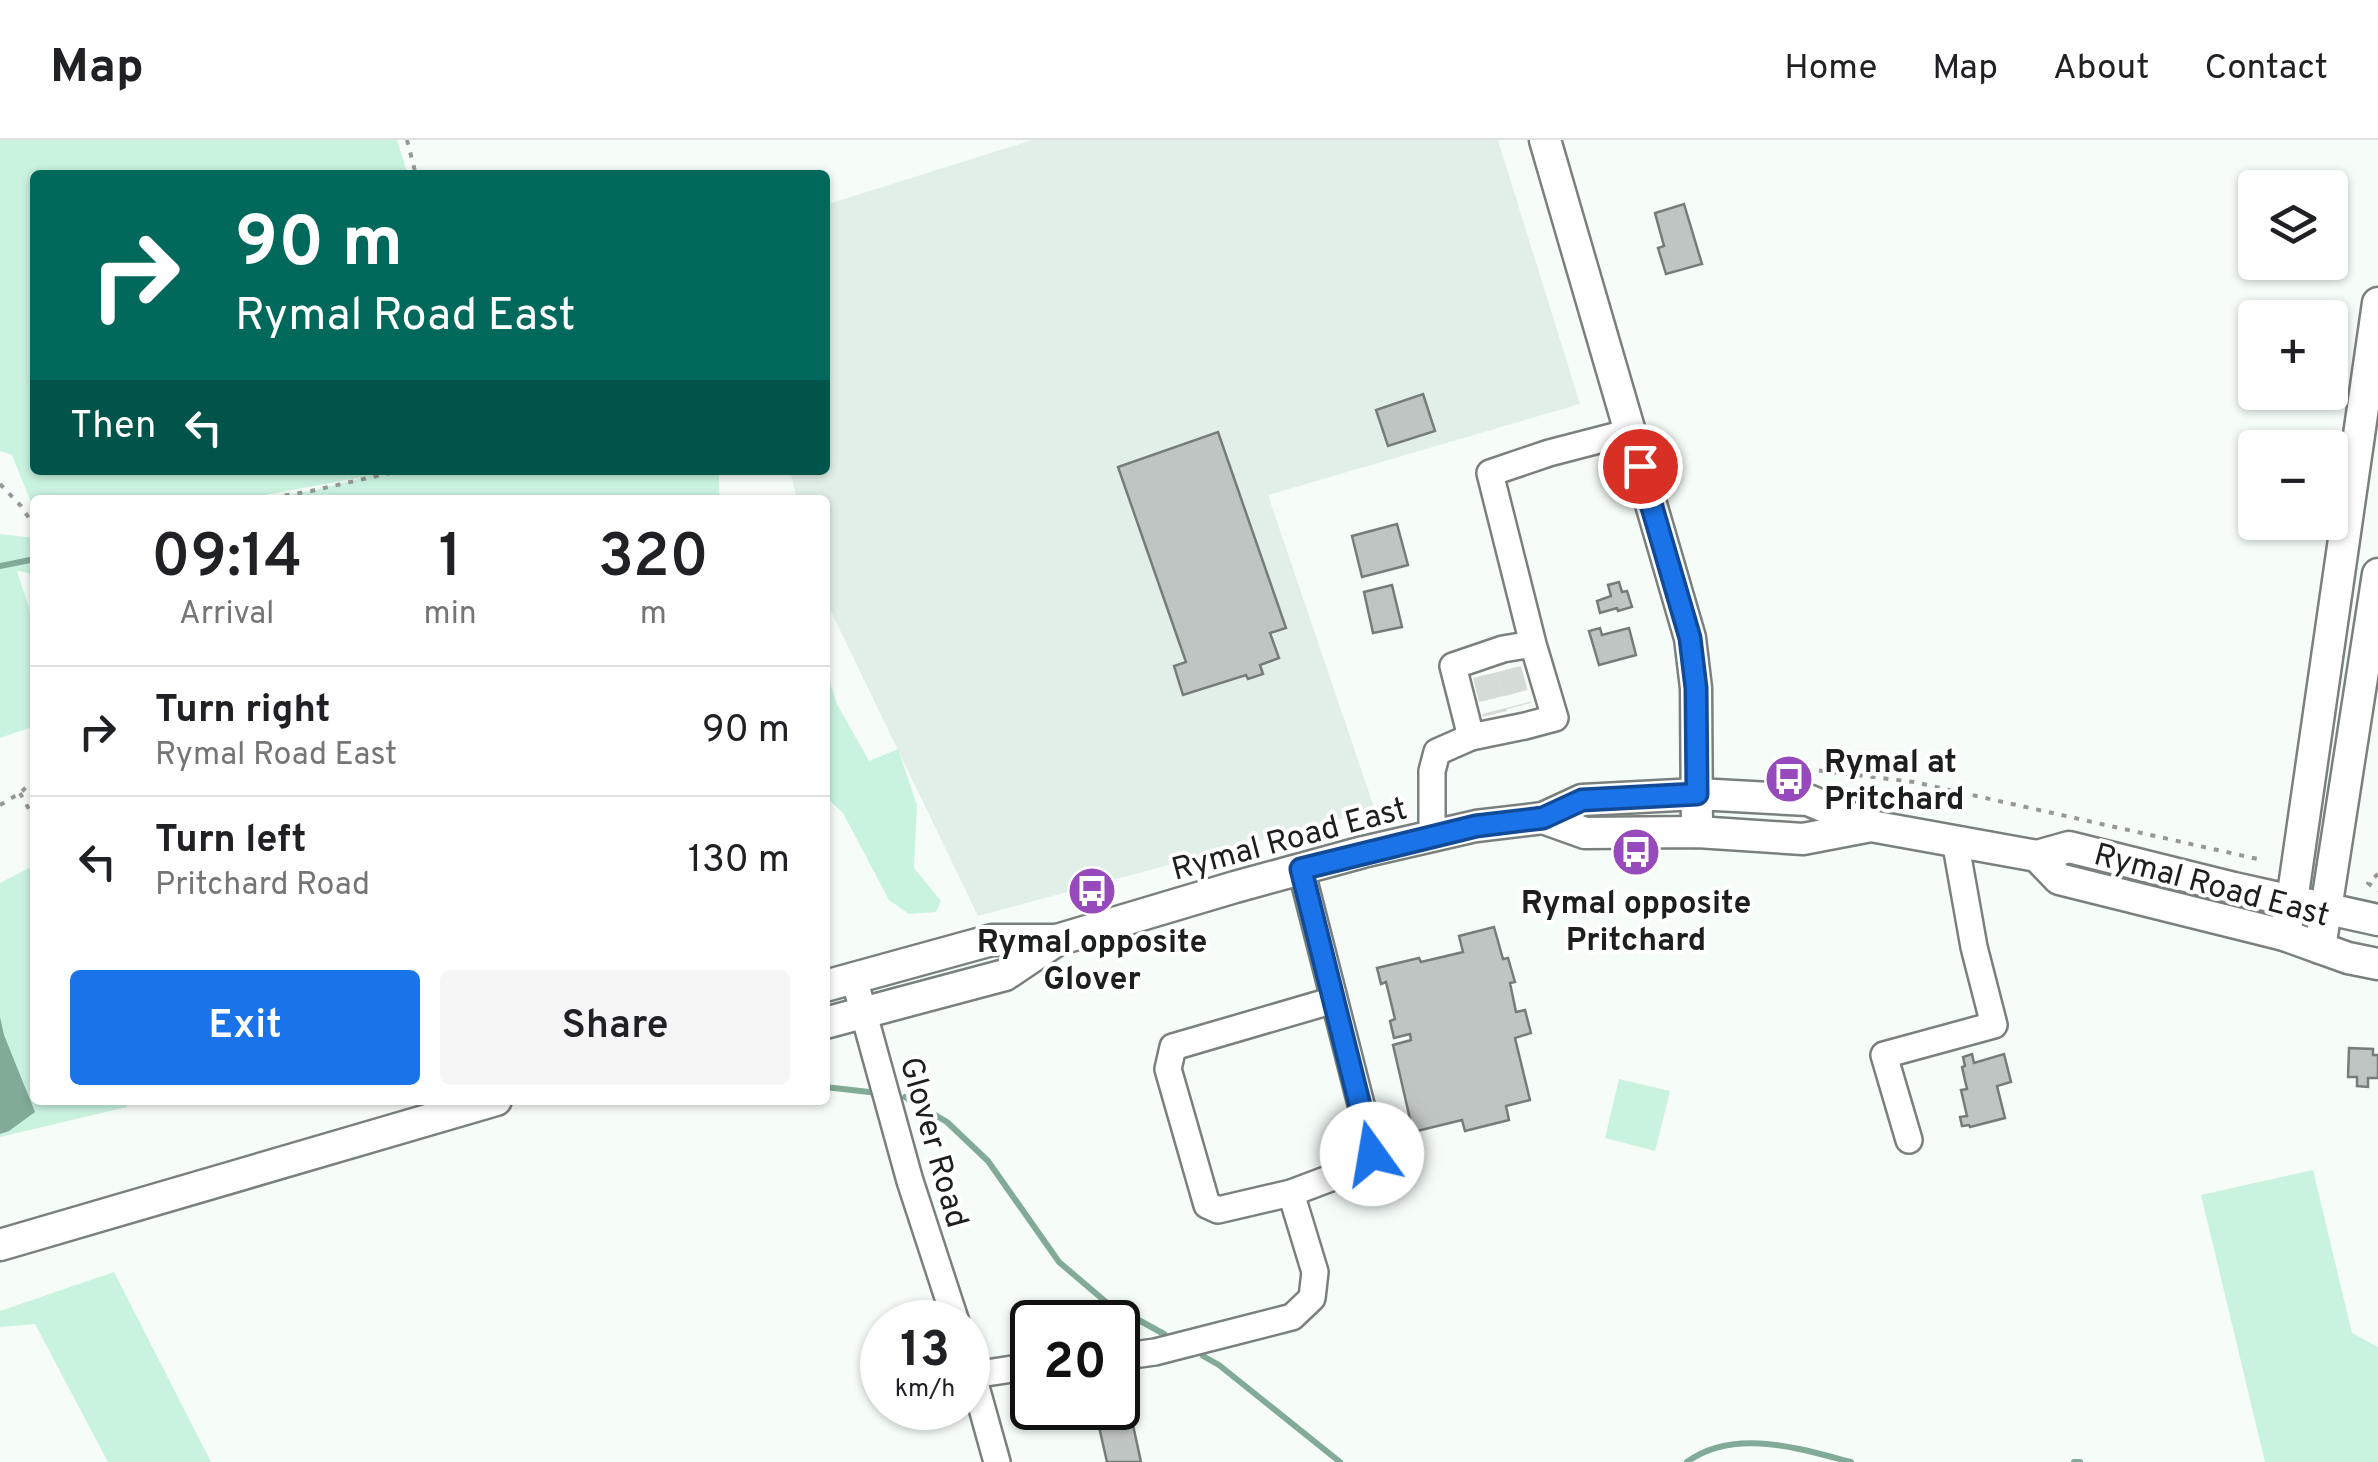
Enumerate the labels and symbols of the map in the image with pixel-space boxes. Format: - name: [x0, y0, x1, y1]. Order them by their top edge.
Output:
- pin: [1598, 424, 1683, 509]
- place label: Rymal at Pritchard: [1824, 744, 1964, 821]
- bus stop icon: Rymal at Pritchard: [1763, 753, 1815, 805]
- street label: Rymal Road East: [1168, 790, 1412, 892]
- bus stop icon: Rymal opposite Pritchard: [1610, 826, 1662, 878]
- street label: Rymal Road East: [2089, 836, 2333, 938]
- bus stop icon: Rymal opposite Glover: [1066, 865, 1118, 917]
- place label: Rymal opposite Pritchard: [1521, 885, 1751, 962]
- place label: Rymal opposite Glover: [977, 924, 1207, 1001]
- street label: Glover Road: [889, 1053, 976, 1233]
- position arrow: [1320, 1102, 1424, 1206]
- speed limit sign: 20: [1010, 1300, 1140, 1430]

